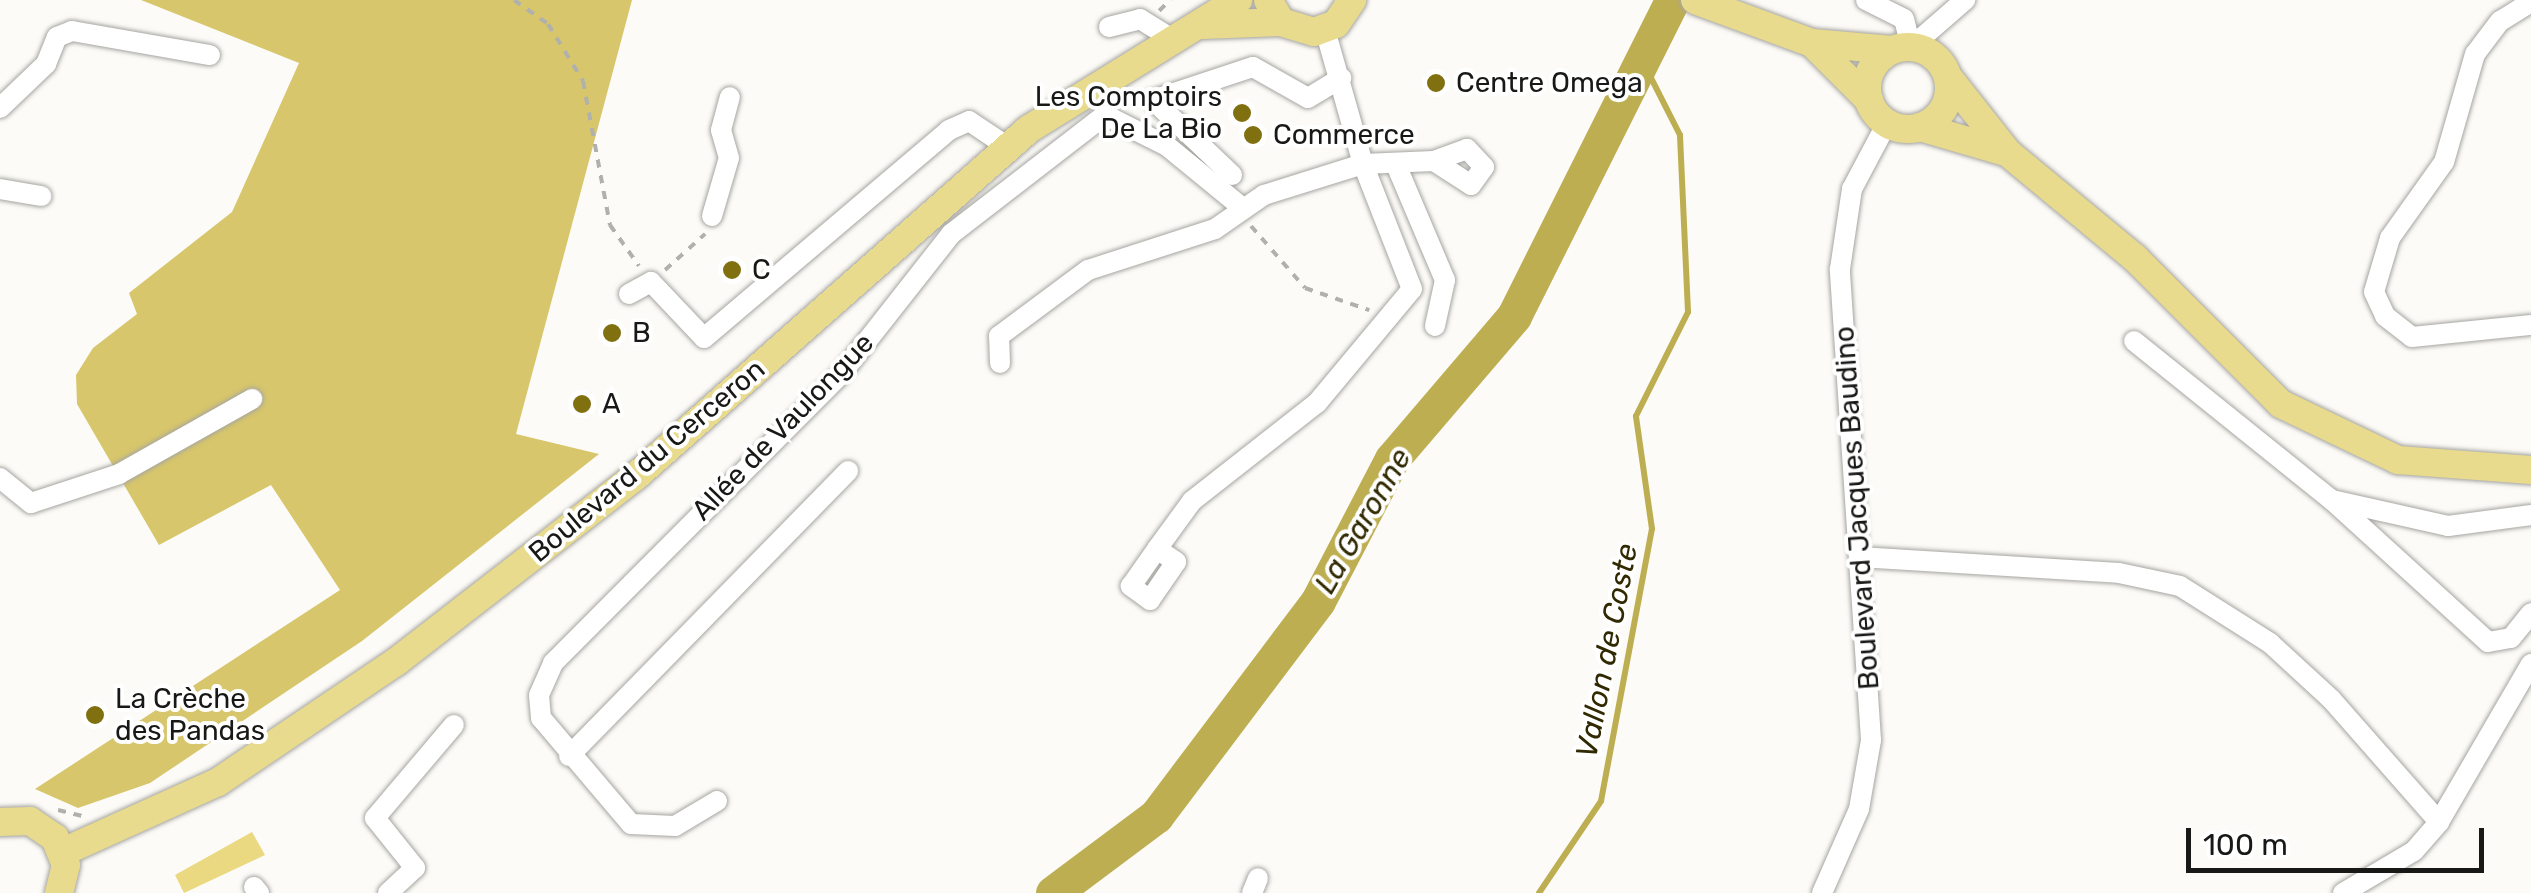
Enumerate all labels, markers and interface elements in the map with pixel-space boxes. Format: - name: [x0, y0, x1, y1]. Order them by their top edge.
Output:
- place label: Centre Omega: [1456, 66, 1643, 100]
- marker: Centre Omega: [1425, 72, 1447, 94]
- place label: Les Comptoirs De La Bio: [1035, 80, 1222, 146]
- marker: Les Comptoirs De La Bio: [1231, 102, 1253, 124]
- place label: Commerce: [1273, 118, 1415, 152]
- marker: Commerce: [1242, 124, 1264, 146]
- place label: C: [752, 253, 771, 287]
- marker: C: [721, 259, 743, 281]
- place label: B: [632, 316, 651, 350]
- marker: B: [601, 322, 623, 344]
- street label: Boulevard Jacques Baudino: [1828, 325, 1886, 691]
- street label: Allée de Vaulongue: [685, 326, 881, 528]
- street label: Boulevard du Cerceron: [522, 353, 772, 569]
- place label: A: [602, 387, 621, 421]
- marker: A: [571, 393, 593, 415]
- water label: La Garonne: [1307, 442, 1419, 600]
- water label: Vallon de Coste: [1569, 541, 1645, 761]
- place label: La Crèche des Pandas: [115, 682, 265, 748]
- marker: La Crèche des Pandas: [84, 704, 106, 726]
- scale bar: [2191, 808, 2488, 870]
- text: 100 m: [2203, 827, 2288, 863]

